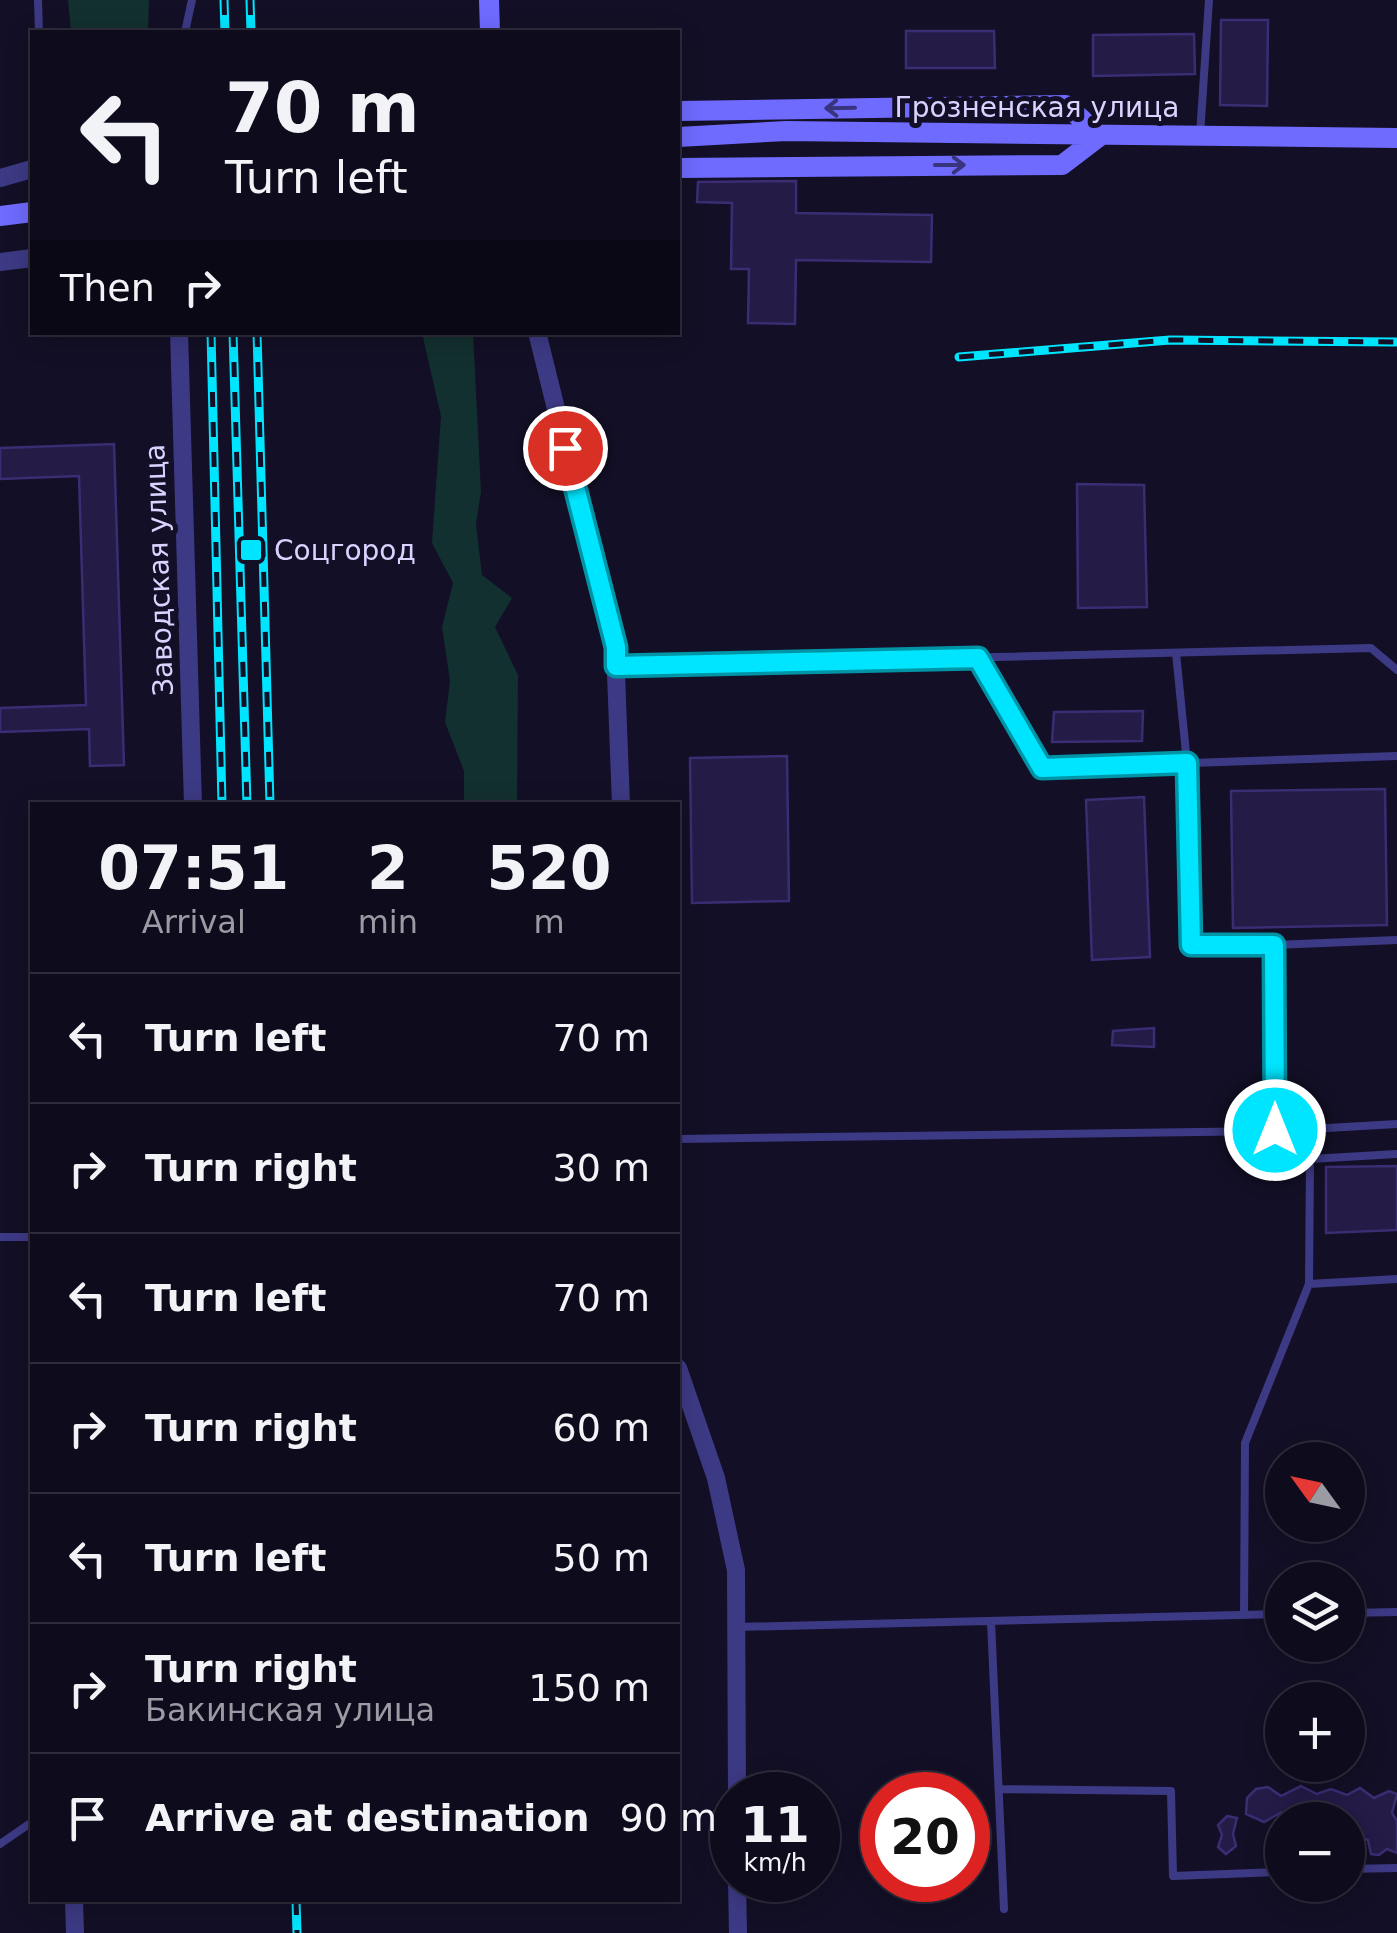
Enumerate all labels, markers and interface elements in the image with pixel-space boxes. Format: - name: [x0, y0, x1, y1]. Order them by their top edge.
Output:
- text: 70 m: [225, 67, 420, 149]
- icon: left: [60, 70, 190, 200]
- street label: Грозненская улица: [895, 91, 1179, 124]
- one-way arrow: [824, 98, 856, 118]
- text: Turn left: [225, 151, 408, 204]
- one-way arrow: [932, 156, 965, 174]
- icon: right: [175, 260, 230, 315]
- text: Then: [60, 266, 155, 310]
- pin: [523, 406, 608, 491]
- icon: arrive: [538, 421, 593, 476]
- street label: Заводская улица: [138, 443, 180, 697]
- place label: Соцгород: [274, 534, 416, 567]
- marker: Соцгород: [238, 537, 264, 563]
- text: 07:51: [98, 833, 289, 903]
- text: 2: [367, 833, 409, 903]
- text: 520: [486, 833, 612, 903]
- text: Arrival: [142, 903, 246, 941]
- text: min: [358, 903, 418, 941]
- text: m: [533, 903, 565, 941]
- icon: left: [60, 1011, 115, 1066]
- text: Turn left: [145, 1016, 326, 1060]
- text: 70 m: [553, 1016, 650, 1060]
- position arrow: [1223, 1078, 1327, 1182]
- icon: right: [60, 1141, 115, 1196]
- text: Turn right: [145, 1146, 357, 1190]
- text: 30 m: [553, 1146, 650, 1190]
- icon: left: [60, 1271, 115, 1326]
- text: Turn left: [145, 1276, 326, 1320]
- text: 70 m: [553, 1276, 650, 1320]
- icon: right: [60, 1401, 115, 1456]
- text: Turn right: [145, 1406, 357, 1450]
- text: 60 m: [553, 1406, 650, 1450]
- north arrow: [1265, 1442, 1365, 1542]
- map controls: [1265, 1442, 1365, 1902]
- icon: left: [60, 1531, 115, 1586]
- text: Turn left: [145, 1536, 326, 1580]
- text: 50 m: [553, 1536, 650, 1580]
- button: layers: [1265, 1562, 1365, 1662]
- text: Turn right: [145, 1647, 357, 1691]
- icon: right: [60, 1661, 115, 1716]
- text: 150 m: [528, 1666, 650, 1710]
- button: +: [1265, 1682, 1365, 1782]
- text: Бакинская улица: [145, 1691, 435, 1729]
- speed limit sign: 20: [860, 1772, 990, 1902]
- icon: arrive: [60, 1791, 115, 1846]
- text: Arrive at destination: [145, 1796, 590, 1840]
- text: 90 m: [620, 1796, 717, 1840]
- text: 11: [740, 1796, 810, 1854]
- button: −: [1265, 1802, 1365, 1902]
- text: km/h: [743, 1848, 807, 1877]

